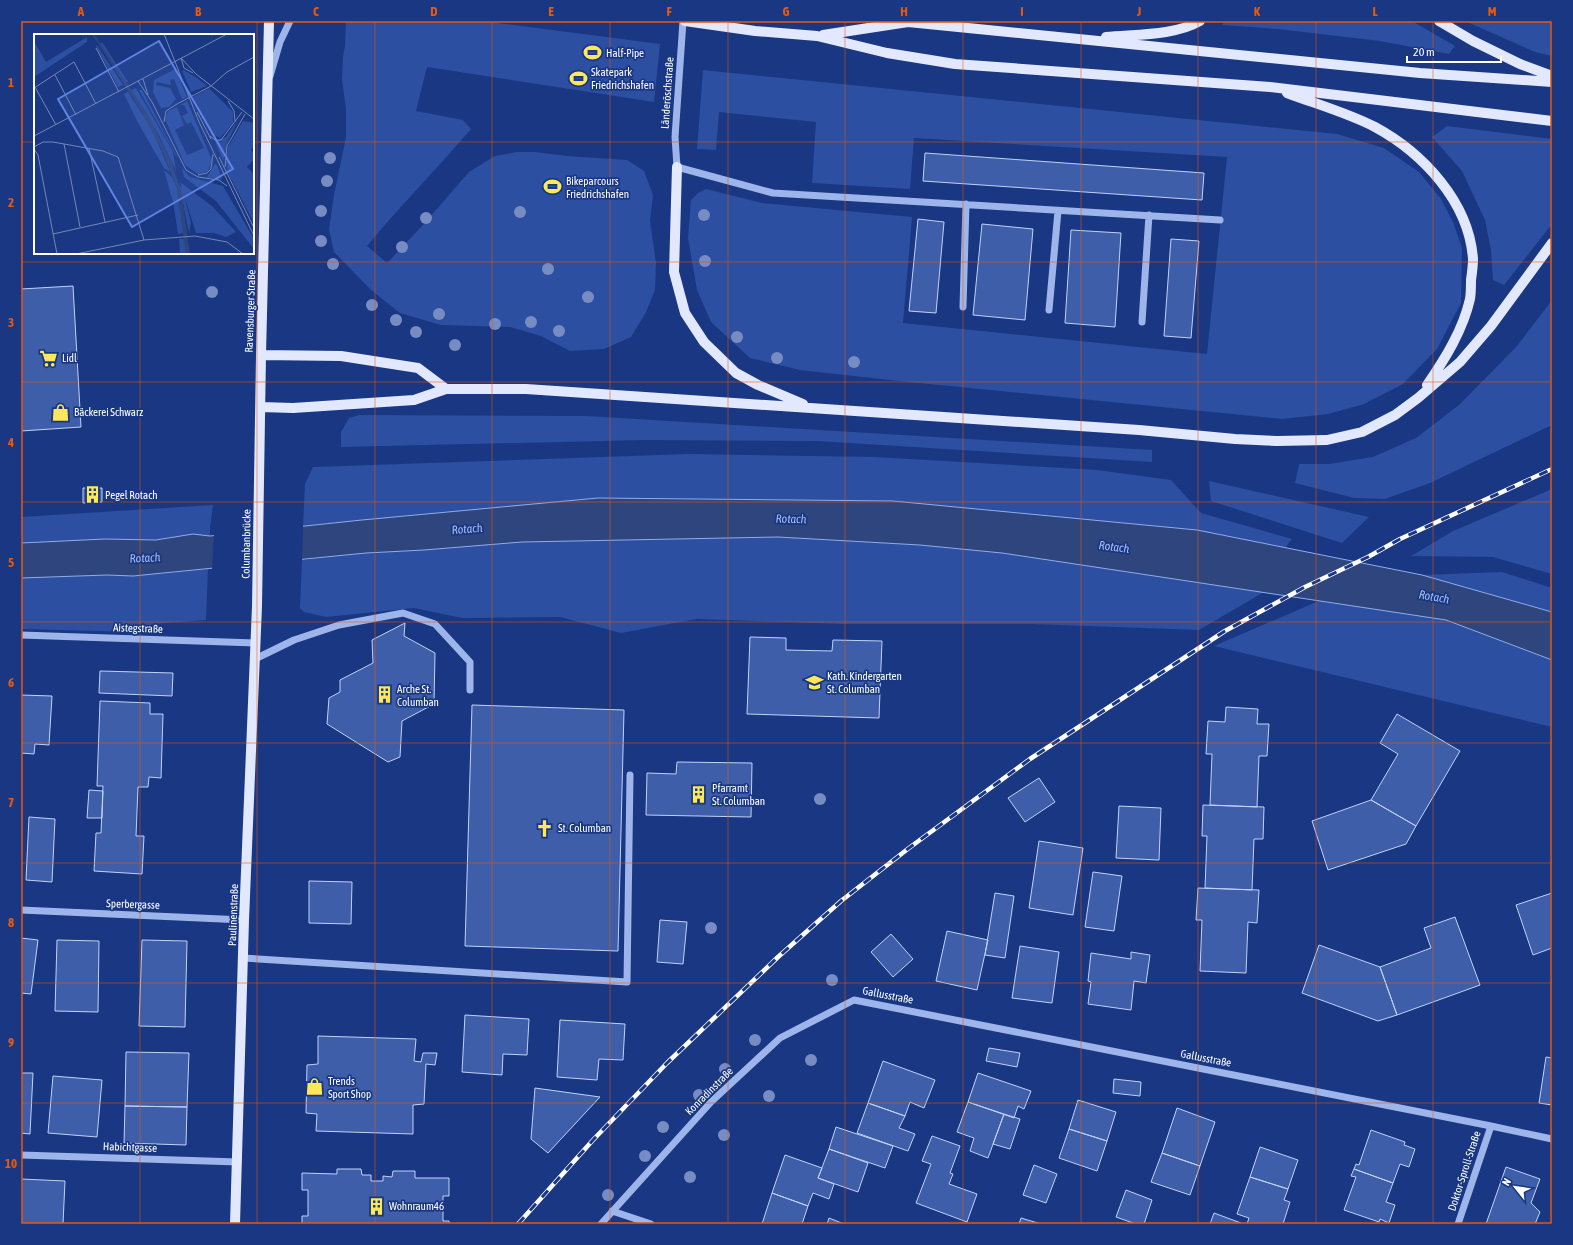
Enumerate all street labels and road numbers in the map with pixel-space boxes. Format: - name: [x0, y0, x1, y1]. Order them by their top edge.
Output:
- street label: Länderöschstraße: [659, 57, 675, 129]
- street label: Ravensburger Straße: [243, 269, 257, 353]
- street label: Columbanbrücke: [239, 509, 253, 579]
- street label: Aistegstraße: [113, 621, 163, 635]
- street label: Paulinenstraße: [226, 884, 240, 946]
- street label: Sperbergasse: [106, 897, 160, 911]
- street label: Gallusstraße: [862, 984, 914, 1006]
- street label: Gallusstraße: [1180, 1047, 1232, 1069]
- street label: Konradinstraße: [683, 1065, 735, 1117]
- street label: Doktor-Sproll-Straße: [1445, 1130, 1483, 1212]
- street label: Habichtgasse: [103, 1140, 157, 1154]

